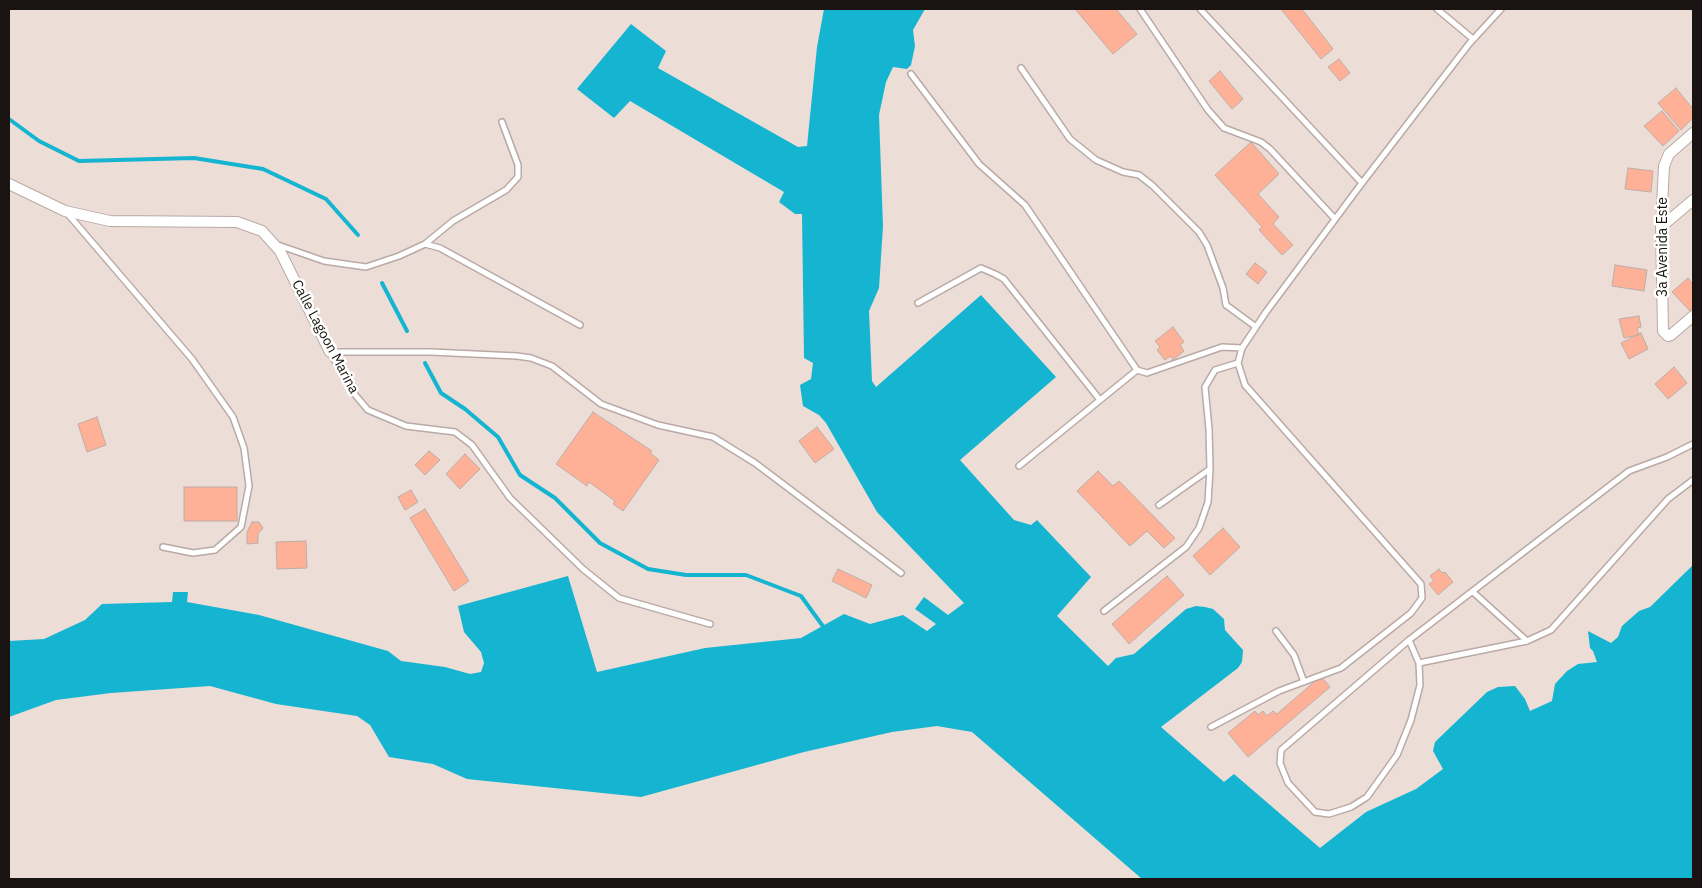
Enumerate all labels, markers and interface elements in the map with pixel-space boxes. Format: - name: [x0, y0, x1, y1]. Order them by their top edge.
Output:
- street label: 3a Avenida Este: [1655, 197, 1671, 297]
- street label: Calle Lagoon Marina: [288, 277, 362, 397]

